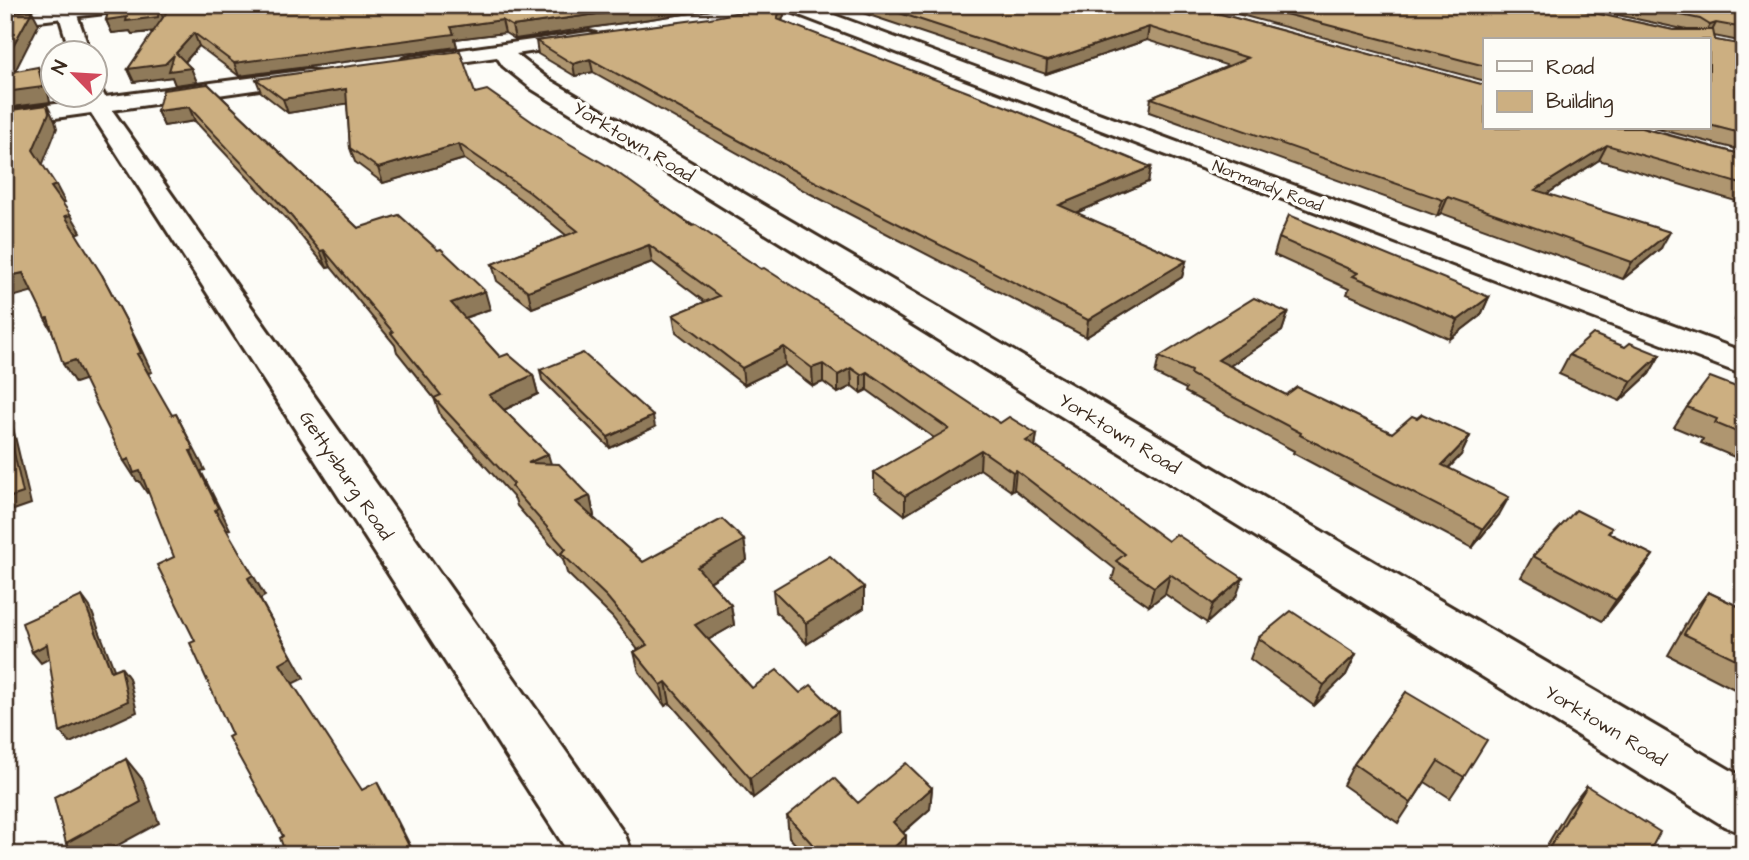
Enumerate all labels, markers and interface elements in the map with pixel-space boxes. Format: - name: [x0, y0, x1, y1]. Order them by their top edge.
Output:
- north arrow: [38, 38, 108, 108]
- legend: [1483, 38, 1710, 130]
- text: Road: [1546, 53, 1594, 82]
- text: N: [45, 56, 75, 79]
- text: Building: [1546, 87, 1614, 118]
- street label: Yorktown Road: [567, 95, 699, 189]
- street label: Normandy Road: [1209, 155, 1326, 218]
- street label: Yorktown Road: [1053, 387, 1185, 481]
- street label: Gettysburg Road: [292, 406, 399, 547]
- street label: Yorktown Road: [1539, 679, 1671, 773]

